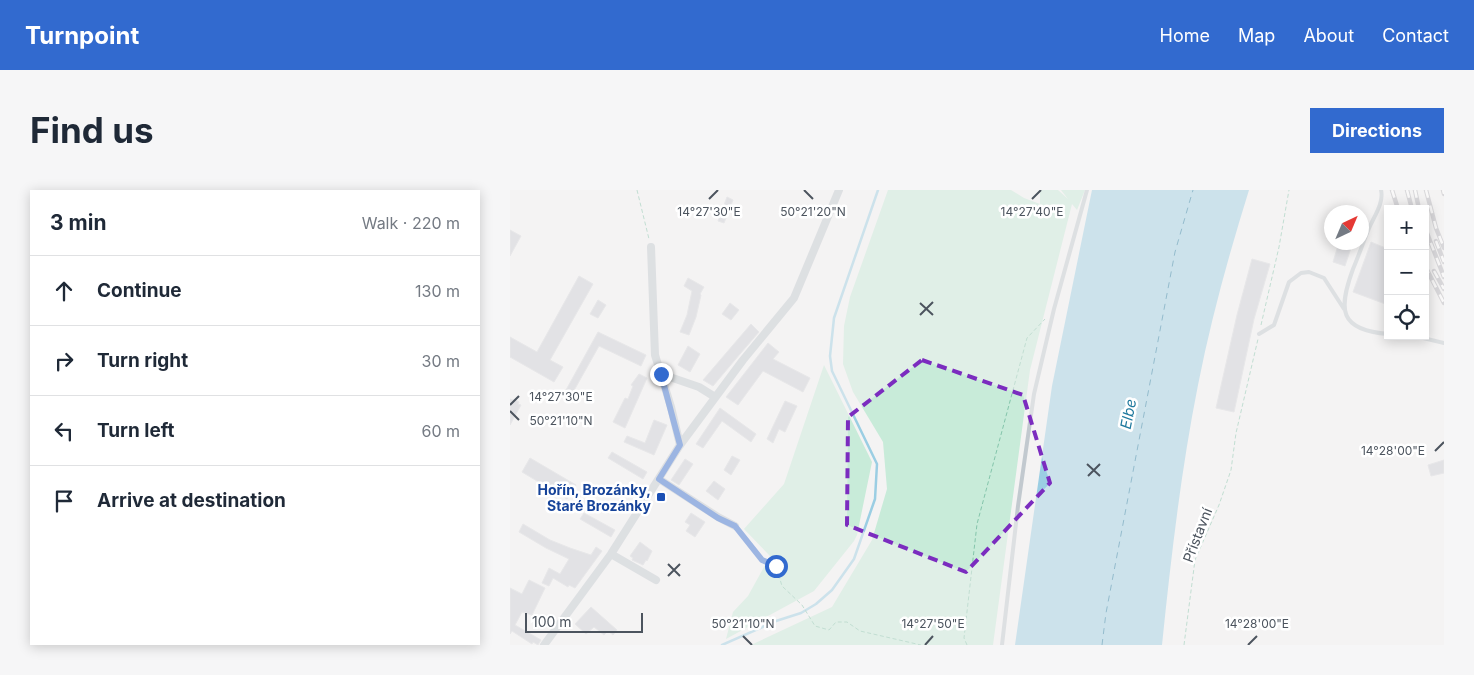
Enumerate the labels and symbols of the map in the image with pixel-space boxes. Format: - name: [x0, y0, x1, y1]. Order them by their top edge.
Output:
- text: 14°27'30"E: [677, 204, 741, 219]
- text: 50°21'20"N: [780, 204, 846, 219]
- text: 14°27'40"E: [1001, 204, 1063, 219]
- north arrow: [1324, 205, 1369, 250]
- route end: [650, 363, 673, 386]
- text: 14°27'30"E: [529, 389, 593, 404]
- water label: Elbe: [1116, 397, 1140, 431]
- text: 50°21'10"N: [529, 413, 593, 428]
- text: 14°28'00"E: [1361, 443, 1425, 458]
- place label: Hořín, Brozánky, Staré Brozánky: [537, 481, 652, 514]
- marker: Hořín, Brozánky, Staré Brozánky: [655, 491, 667, 503]
- street label: Přístavní: [1179, 505, 1215, 565]
- route start: [765, 555, 788, 578]
- scale bar: [525, 610, 642, 633]
- text: 50°21'10"N: [711, 616, 775, 631]
- text: 14°27'50"E: [901, 616, 965, 631]
- text: 14°28'00"E: [1225, 616, 1289, 631]

